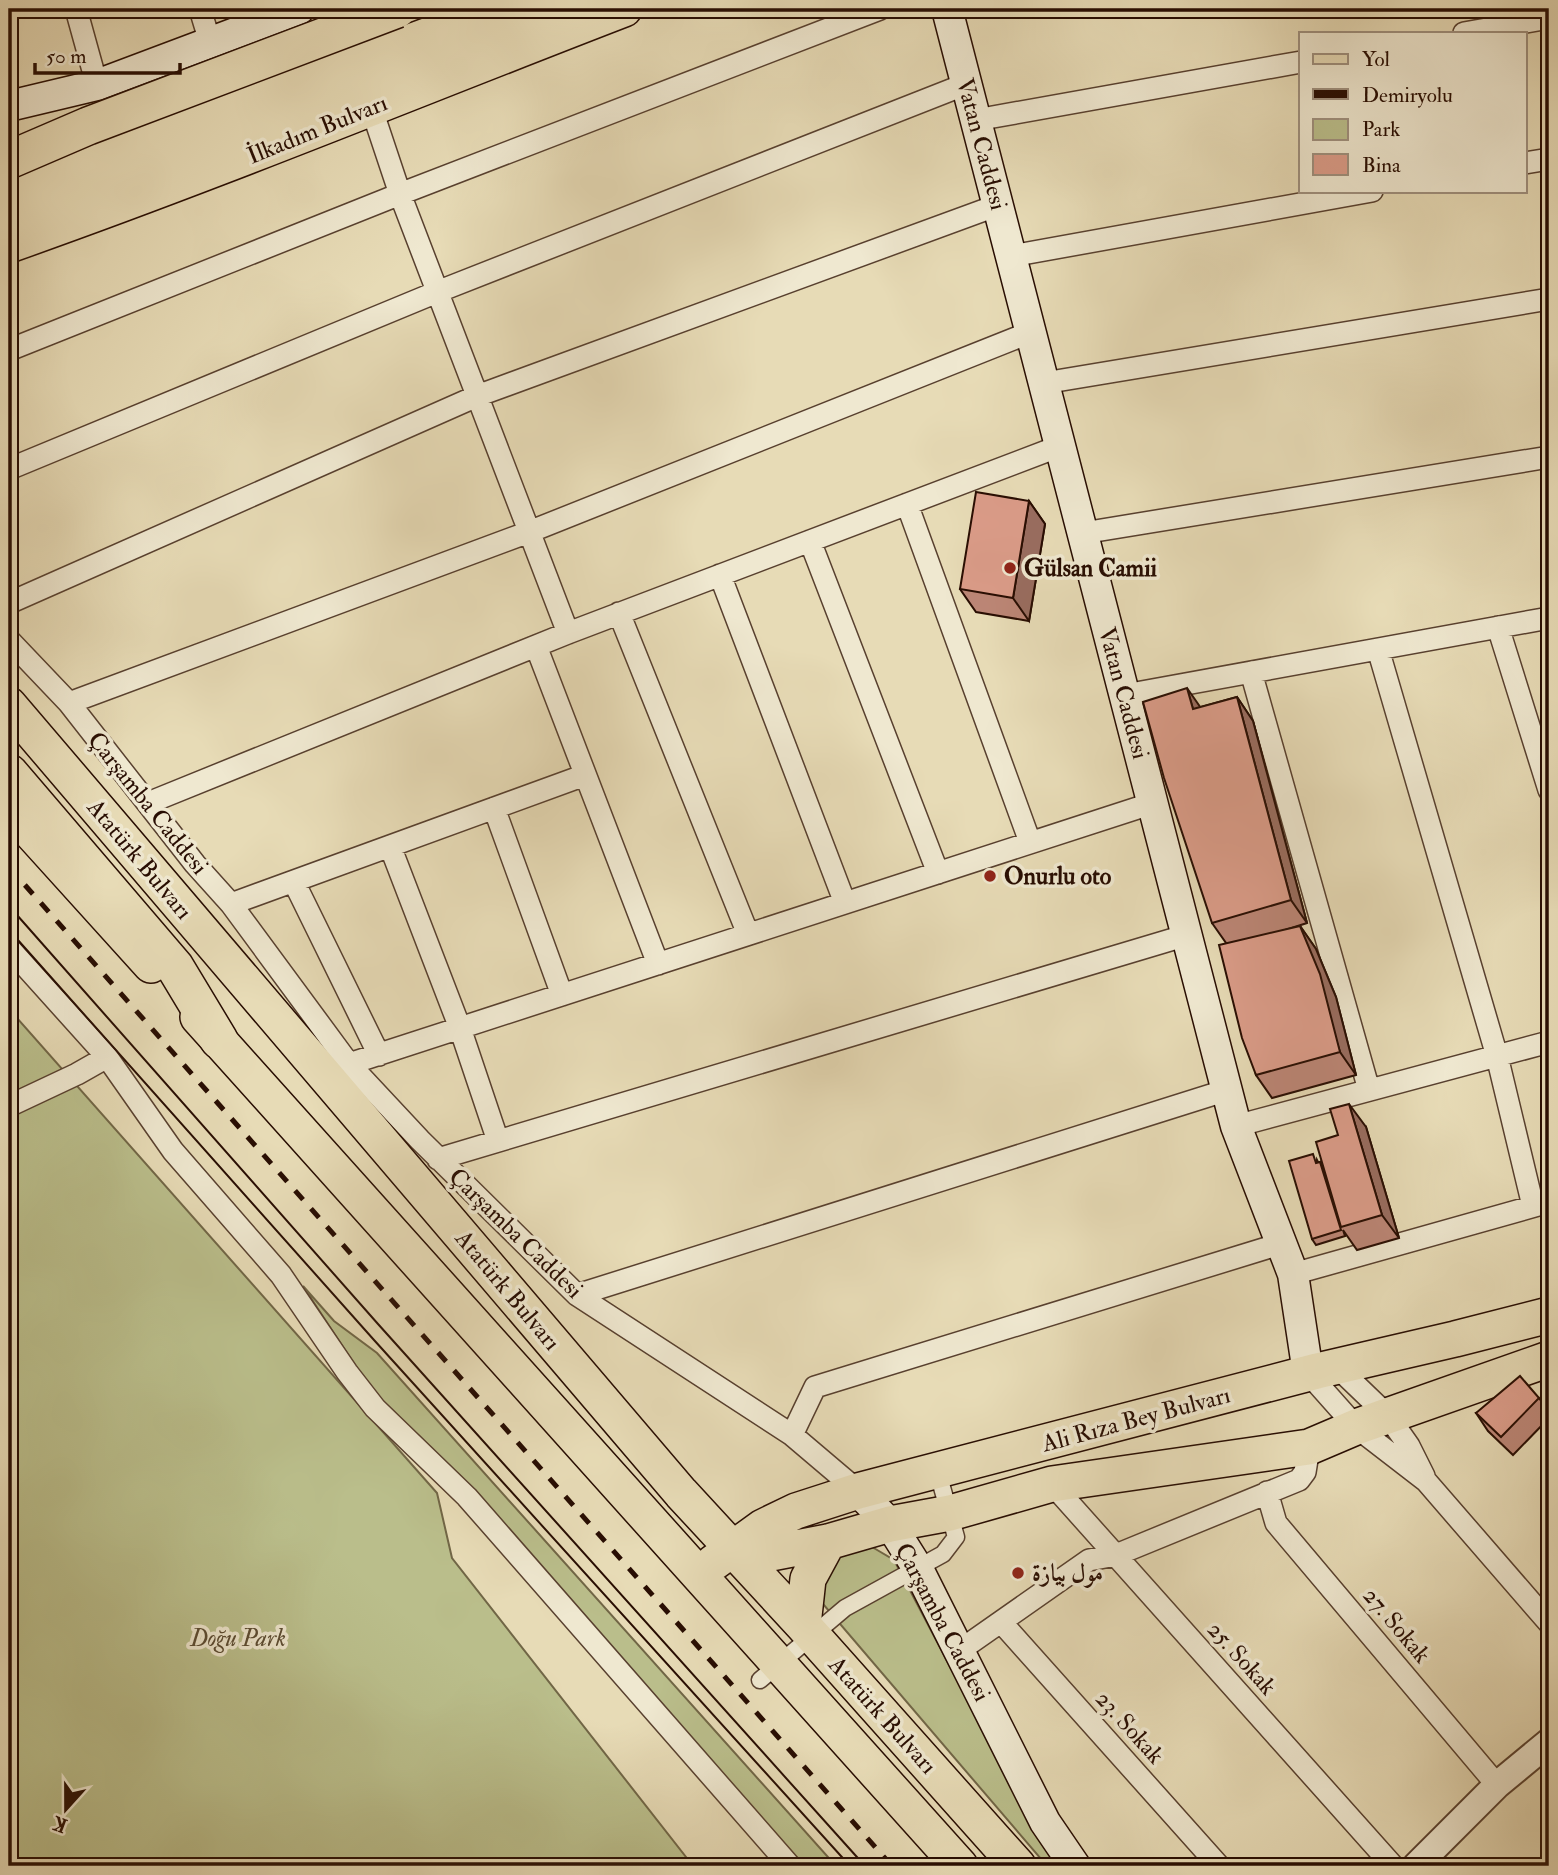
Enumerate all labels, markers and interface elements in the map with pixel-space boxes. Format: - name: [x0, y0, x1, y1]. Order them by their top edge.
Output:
- scale bar: [35, 32, 180, 76]
- legend: [1299, 32, 1526, 192]
- text: 50 m: [46, 43, 87, 70]
- text: Yol: [1362, 46, 1390, 73]
- street label: Vatan Caddesi: [949, 75, 1014, 214]
- text: Demiryolu: [1362, 82, 1453, 109]
- street label: İlkadım Bulvarı: [242, 86, 392, 172]
- text: Park: [1362, 116, 1400, 143]
- text: Bina: [1362, 152, 1401, 179]
- place label: Gülsan Camii: [1024, 553, 1158, 584]
- marker: Gülsan Camii: [1002, 560, 1018, 576]
- street label: Vatan Caddesi: [1091, 624, 1156, 763]
- street label: Çarşamba Caddesi: [80, 725, 215, 881]
- street label: Atatürk Bulvarı: [79, 792, 199, 926]
- place label: Onurlu oto: [1004, 861, 1112, 892]
- marker: Onurlu oto: [982, 868, 998, 884]
- street label: Çarşamba Caddesi: [442, 1161, 589, 1305]
- street label: Atatürk Bulvarı: [447, 1223, 567, 1357]
- street label: Ali Rıza Bey Bulvarı: [1037, 1379, 1234, 1460]
- street label: Çarşamba Caddesi: [888, 1538, 997, 1707]
- place label: مول بيازة: [1032, 1558, 1103, 1589]
- marker: مول بيازة: [1010, 1565, 1026, 1581]
- street label: 27. Sokak: [1356, 1581, 1438, 1670]
- street label: 25. Sokak: [1200, 1615, 1283, 1702]
- park label: Doğu Park: [189, 1623, 286, 1654]
- street label: Atatürk Bulvarı: [821, 1649, 944, 1781]
- street label: 23. Sokak: [1088, 1684, 1171, 1771]
- north arrow: [32, 1773, 102, 1843]
- text: K: [49, 1810, 71, 1838]

